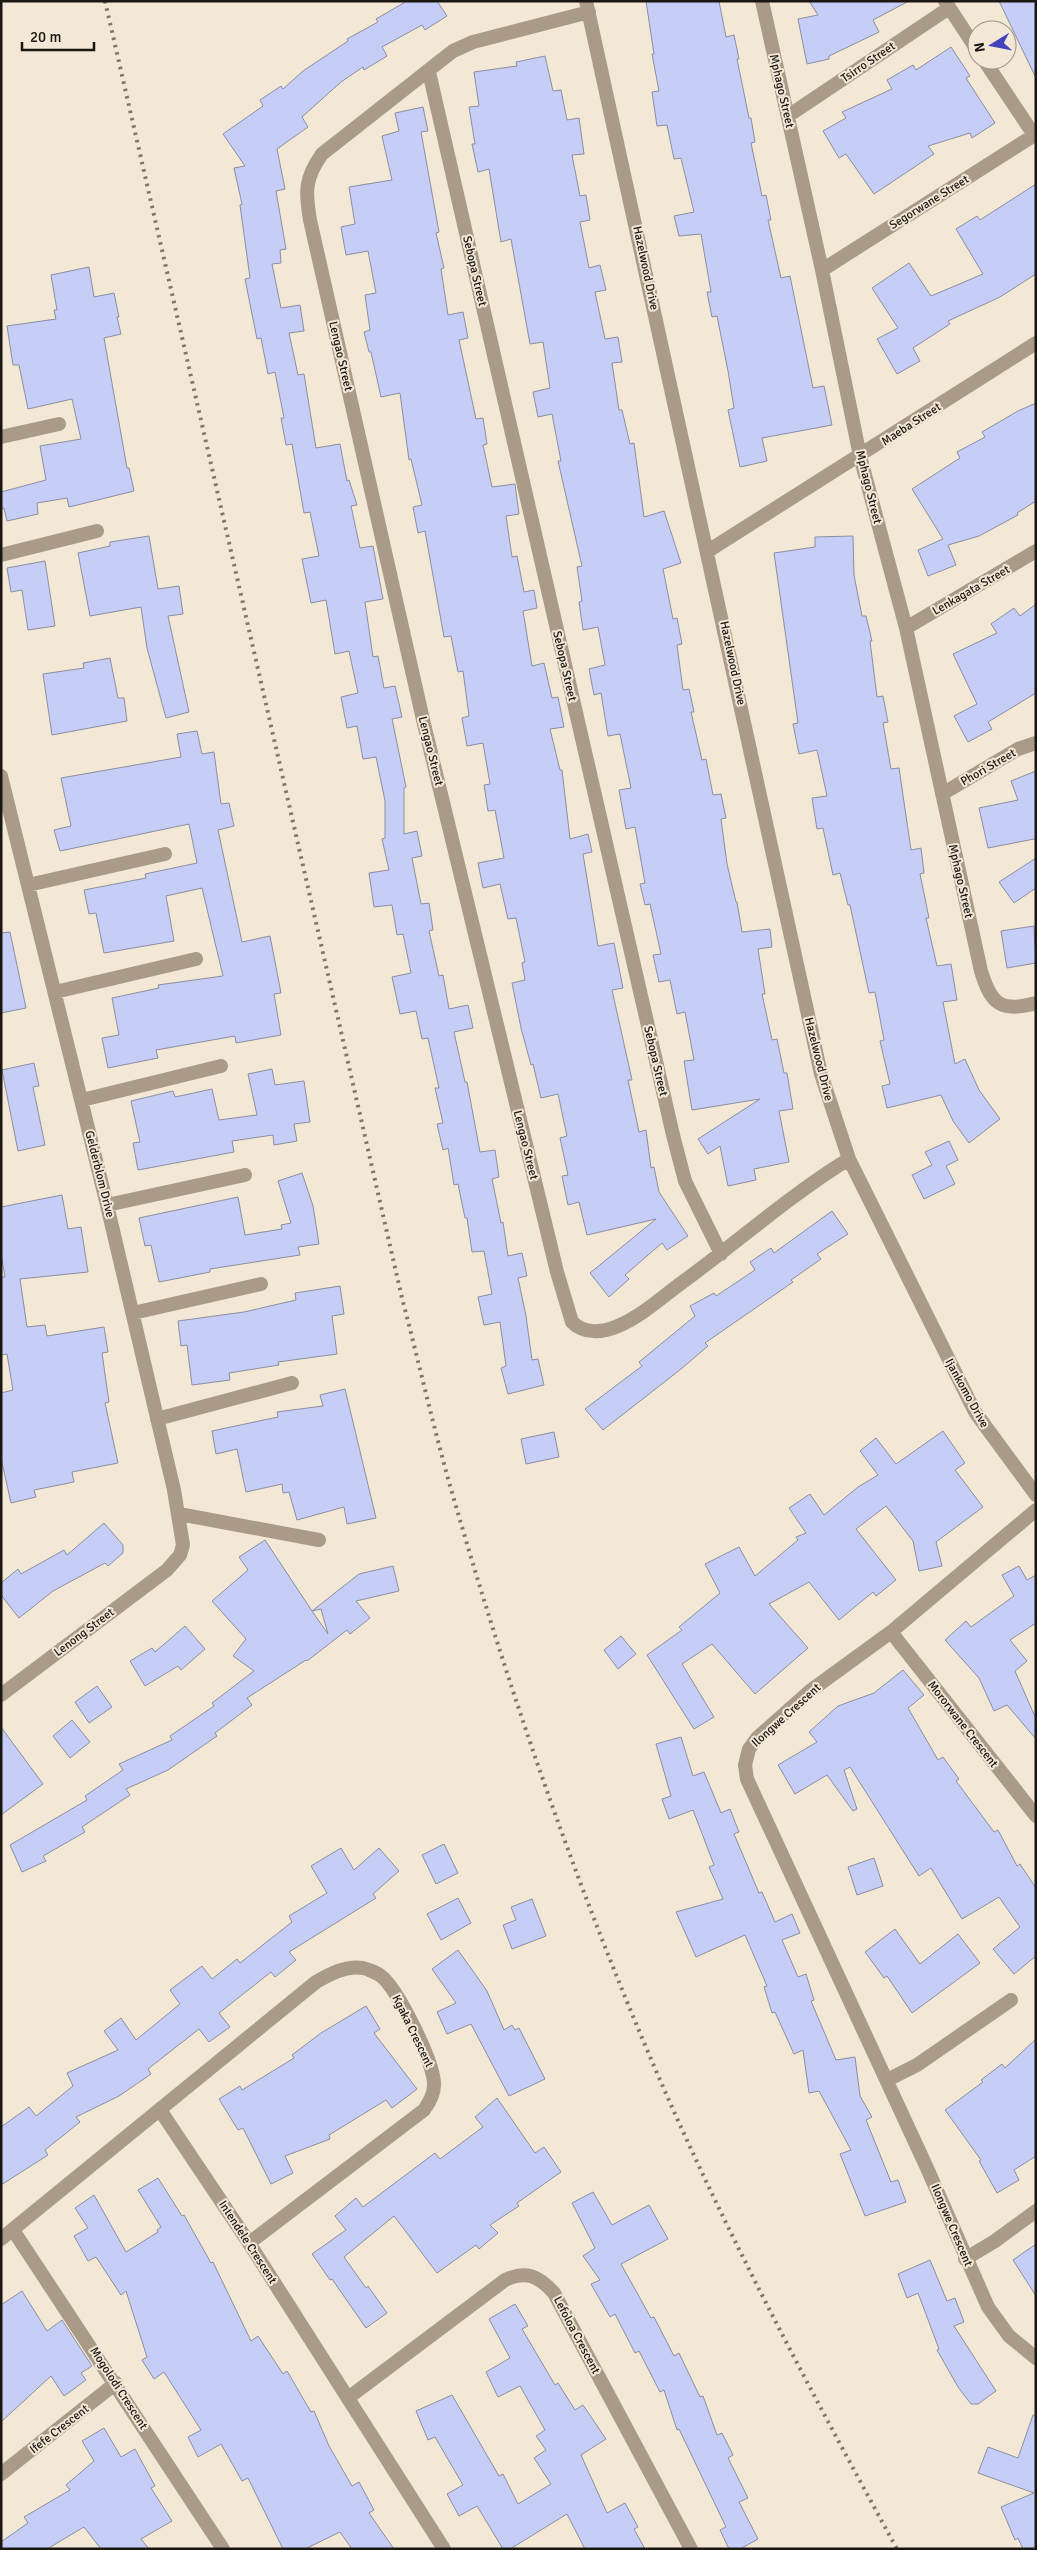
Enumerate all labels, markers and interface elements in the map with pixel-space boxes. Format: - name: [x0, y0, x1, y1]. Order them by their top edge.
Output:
- scale bar: [22, 20, 95, 52]
- north arrow: [967, 20, 1017, 70]
- text: 20 m: [30, 28, 61, 46]
- street label: Tsirro Street: [838, 39, 898, 86]
- text: N: [970, 41, 989, 53]
- street label: Mphago Street: [766, 53, 797, 129]
- street label: Segorwane Street: [887, 172, 972, 233]
- street label: Hazelwood Drive: [629, 225, 662, 312]
- street label: Sebopa Street: [459, 235, 490, 308]
- street label: Lengao Street: [325, 320, 356, 392]
- street label: Maeba Street: [879, 400, 944, 449]
- street label: Mphago Street: [852, 449, 885, 525]
- street label: Lenkagata Street: [930, 562, 1013, 619]
- street label: Hazelwood Drive: [716, 620, 749, 707]
- street label: Sebopa Street: [549, 630, 580, 703]
- street label: Lengao Street: [415, 715, 446, 787]
- street label: Phori Street: [958, 746, 1019, 789]
- street label: Mphago Street: [945, 843, 976, 919]
- street label: Hazelwood Drive: [801, 1016, 836, 1102]
- street label: Sebopa Street: [640, 1025, 671, 1098]
- street label: Lengao Street: [510, 1109, 541, 1181]
- street label: Gelderblom Drive: [81, 1129, 118, 1219]
- street label: Ijankomo Drive: [941, 1356, 992, 1430]
- street label: Lenong Street: [51, 1605, 117, 1660]
- street label: Mororwane Crescent: [924, 1678, 1001, 1771]
- street label: Ilongwe Crescent: [749, 1680, 824, 1750]
- street label: Kgaka Crescent: [388, 1992, 437, 2070]
- street label: Ilongwe Crescent: [927, 2182, 976, 2269]
- street label: Intendele Crescent: [215, 2198, 280, 2287]
- street label: Lefoloa Crescent: [550, 2294, 603, 2377]
- street label: Mogolodi Crescent: [86, 2344, 151, 2432]
- street label: Ifefe Crescent: [27, 2402, 92, 2457]

